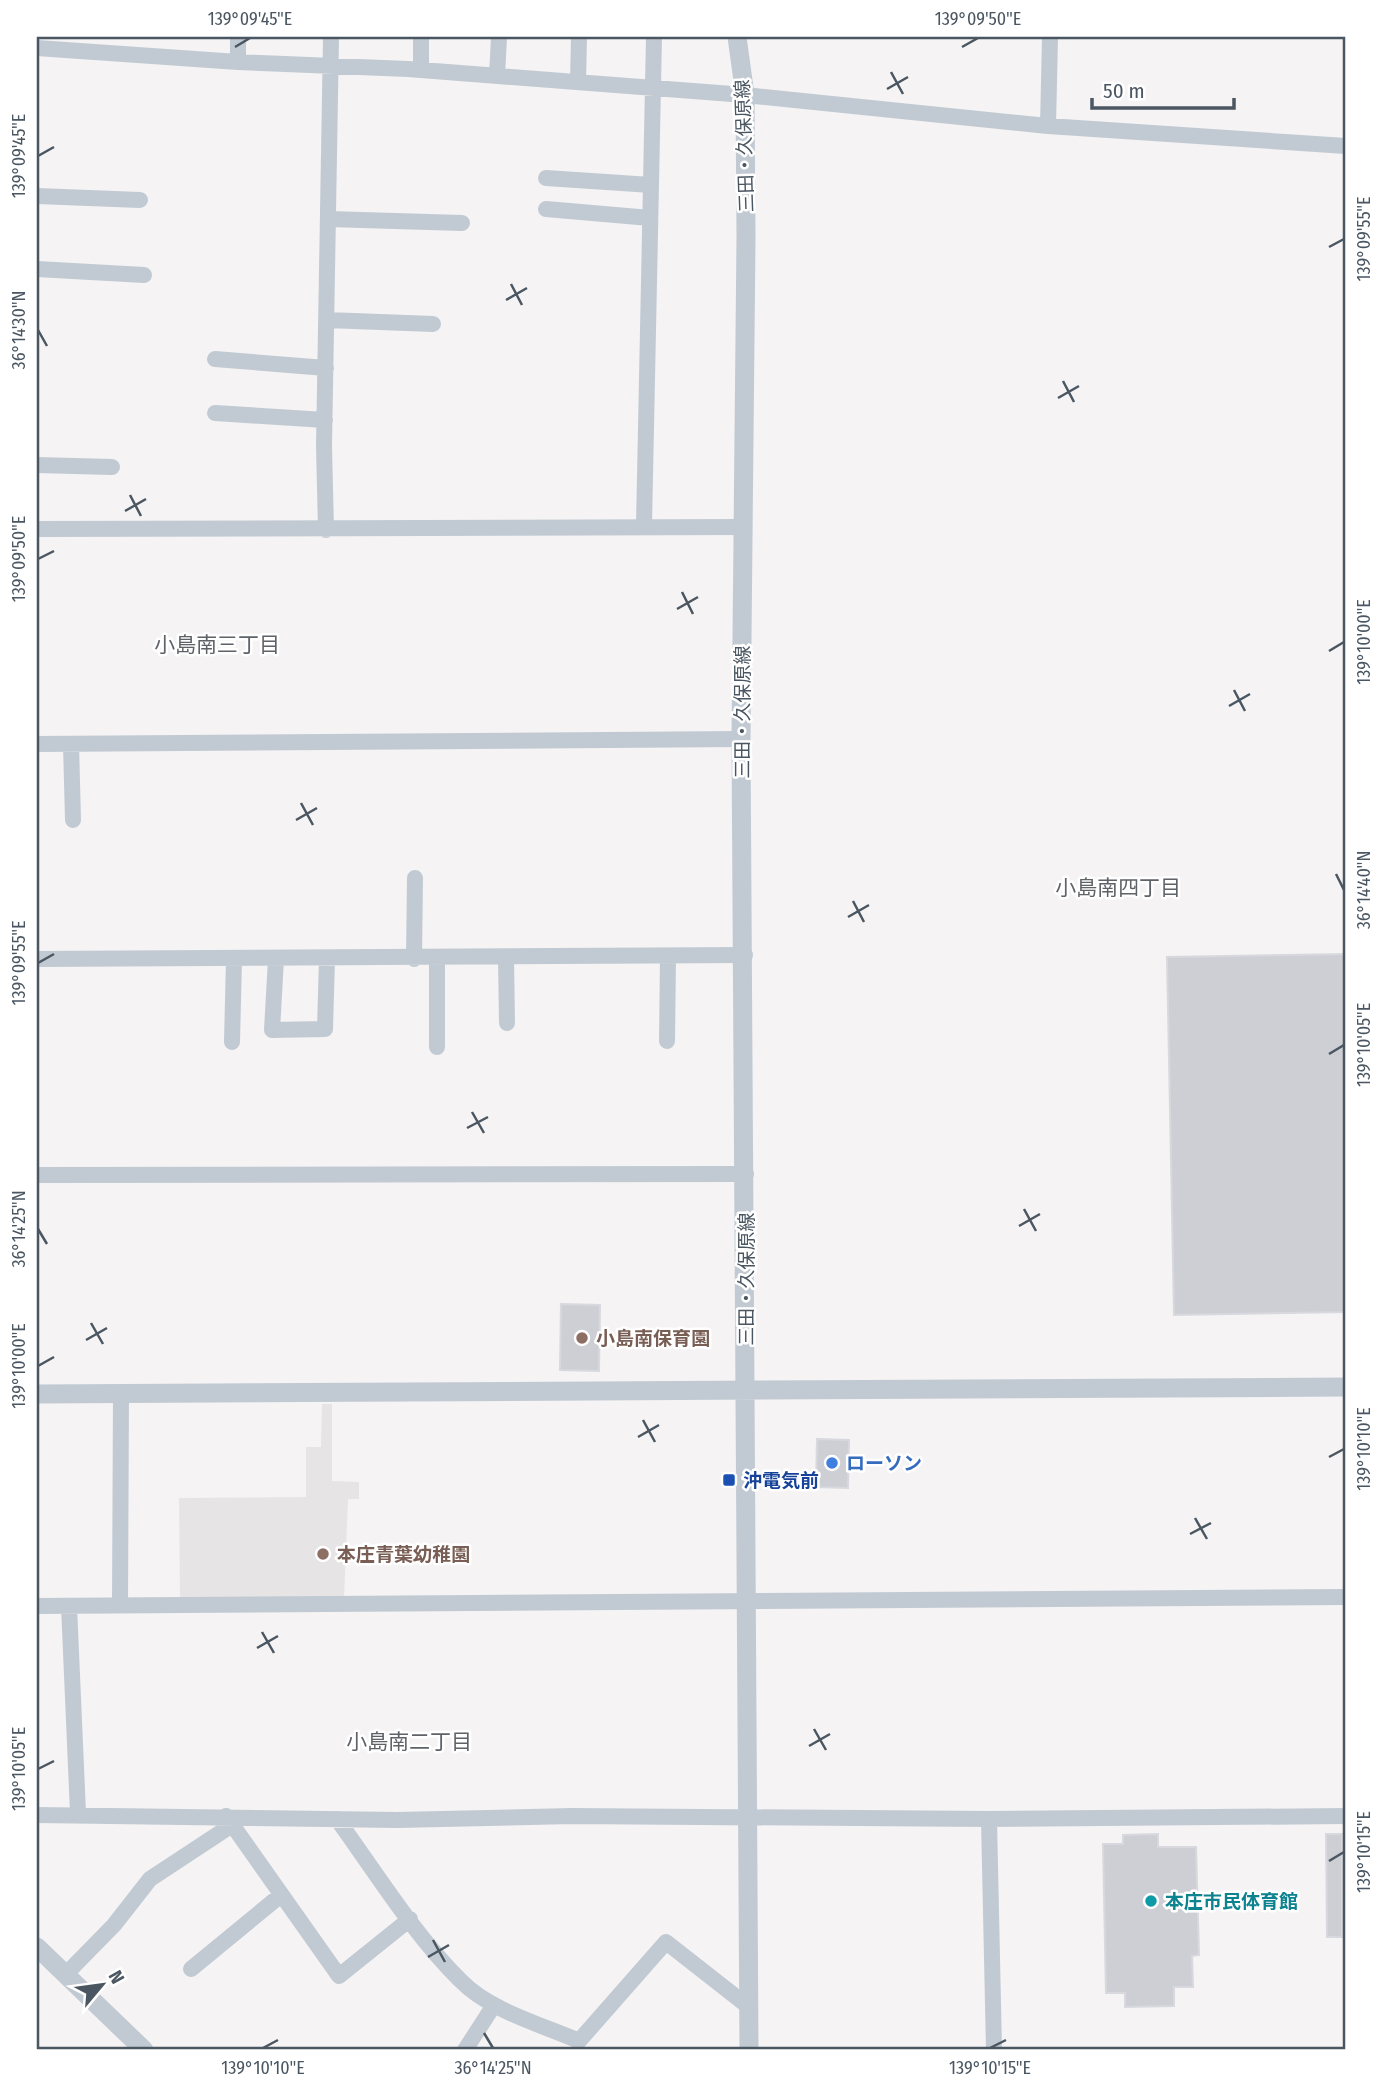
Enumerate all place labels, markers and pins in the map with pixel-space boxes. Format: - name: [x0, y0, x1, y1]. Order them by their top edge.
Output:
- place label: 小島南保育園: [596, 1327, 710, 1350]
- marker: 小島南保育園: [574, 1330, 590, 1346]
- place label: ローソン: [846, 1452, 922, 1475]
- marker: ローソン: [824, 1455, 840, 1471]
- place label: 沖電気前: [743, 1469, 819, 1492]
- marker: 沖電気前: [721, 1472, 737, 1488]
- place label: 本庄青葉幼稚園: [337, 1543, 470, 1566]
- marker: 本庄青葉幼稚園: [315, 1546, 331, 1562]
- place label: 本庄市民体育館: [1165, 1890, 1298, 1913]
- marker: 本庄市民体育館: [1143, 1893, 1159, 1909]

